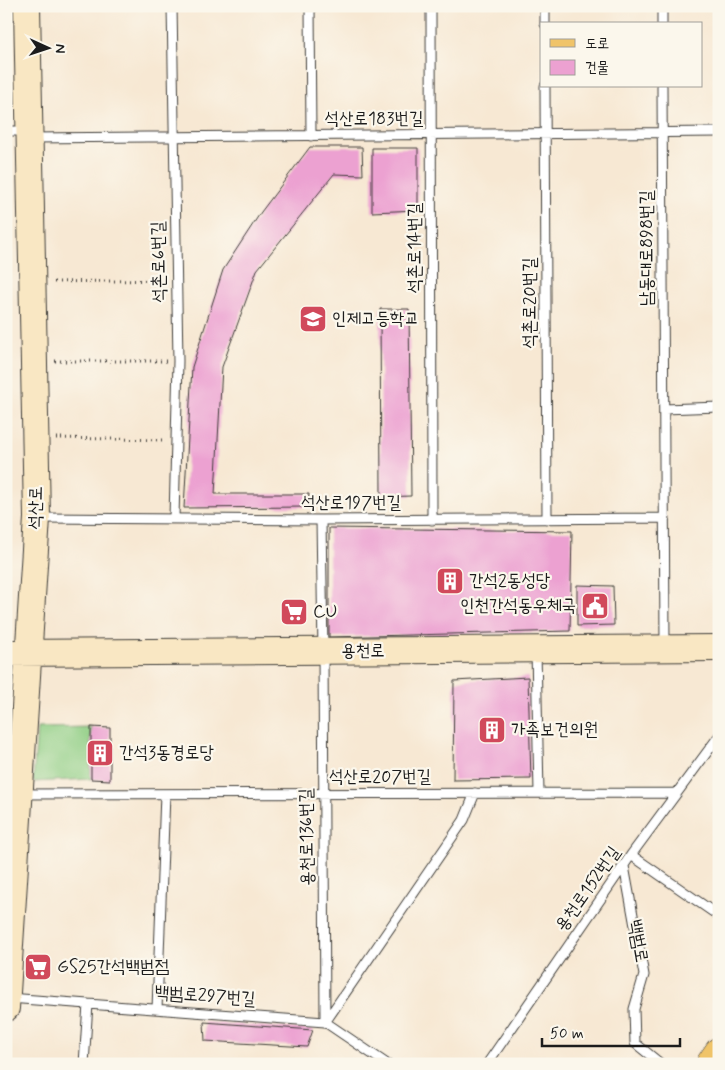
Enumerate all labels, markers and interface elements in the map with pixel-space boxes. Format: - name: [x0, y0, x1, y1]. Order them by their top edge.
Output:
- north arrow: [22, 22, 72, 72]
- legend: [540, 22, 702, 88]
- text: 도로: [585, 34, 609, 54]
- text: N: [51, 43, 69, 54]
- text: 건물: [585, 58, 609, 78]
- street label: 석산로183번길: [325, 107, 424, 131]
- street label: 남동대로898번길: [635, 189, 659, 306]
- street label: 석촌로14번길: [403, 202, 427, 293]
- street label: 석촌로6번길: [146, 220, 172, 303]
- street label: 석촌로20번길: [518, 257, 542, 349]
- school or university icon: 인제고등학교: [298, 304, 328, 334]
- place label: 인제고등학교: [332, 307, 419, 331]
- street label: 석산로: [24, 486, 48, 530]
- street label: 석산로197번길: [301, 491, 402, 515]
- building icon: 간석2동성당: [435, 566, 465, 596]
- place label: 간석2동성당: [469, 569, 551, 593]
- public building icon: 인천간석동우체국: [580, 591, 610, 621]
- place label: 인천간석동우체국: [460, 594, 576, 618]
- supermarket icon: CU: [279, 597, 309, 627]
- place label: CU: [313, 600, 338, 624]
- street label: 용천로: [341, 639, 385, 663]
- building icon: 가족보건의원: [477, 715, 507, 745]
- place label: 가족보건의원: [511, 718, 598, 742]
- building icon: 간석3동경로당: [85, 738, 115, 768]
- place label: 간석3동경로당: [119, 741, 215, 765]
- street label: 석산로207번길: [329, 765, 432, 789]
- street label: 용천로136번길: [294, 787, 320, 886]
- street label: 용천로152번길: [550, 841, 626, 936]
- street label: 백범로: [622, 918, 654, 964]
- supermarket icon: GS25간석백범점: [23, 952, 53, 982]
- place label: GS25간석백범점: [57, 955, 169, 979]
- street label: 백범로297번길: [154, 981, 257, 1012]
- scale bar: [542, 1015, 680, 1047]
- text: 50 m: [550, 1024, 584, 1044]

